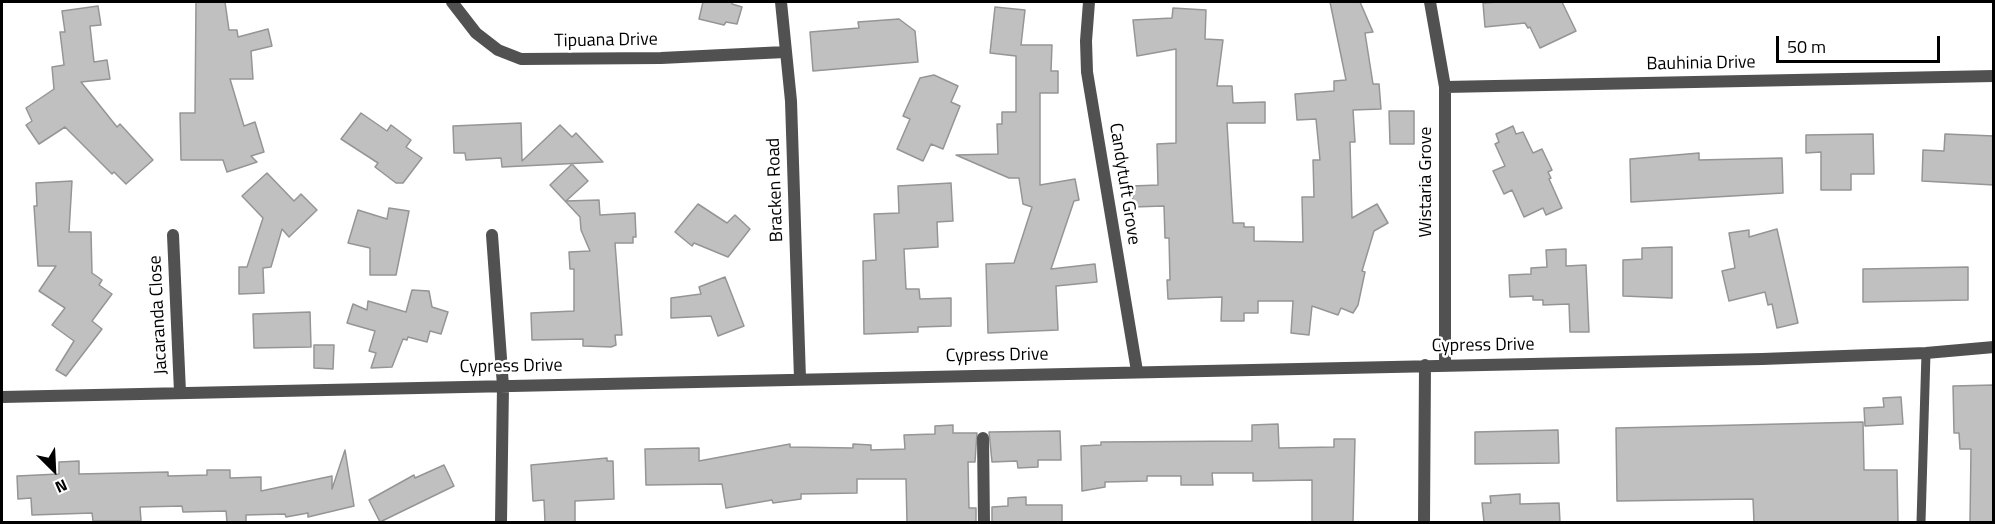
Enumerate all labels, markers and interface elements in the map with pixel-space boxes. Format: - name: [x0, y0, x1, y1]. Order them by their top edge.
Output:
- scale bar: [1779, 24, 1942, 62]
- street label: Tipuana Drive: [554, 29, 658, 53]
- text: 50 m: [1787, 33, 1826, 60]
- street label: Bauhinia Drive: [1646, 52, 1756, 76]
- street label: Candytuft Grove: [1104, 122, 1144, 246]
- street label: Wistaria Grove: [1416, 127, 1438, 237]
- street label: Bracken Road: [763, 138, 789, 242]
- street label: Jacaranda Close: [145, 255, 173, 375]
- street label: Cypress Drive: [1431, 334, 1535, 358]
- street label: Cypress Drive: [945, 344, 1049, 368]
- street label: Cypress Drive: [459, 355, 563, 379]
- north arrow: [24, 440, 84, 500]
- text: N: [51, 473, 71, 500]

